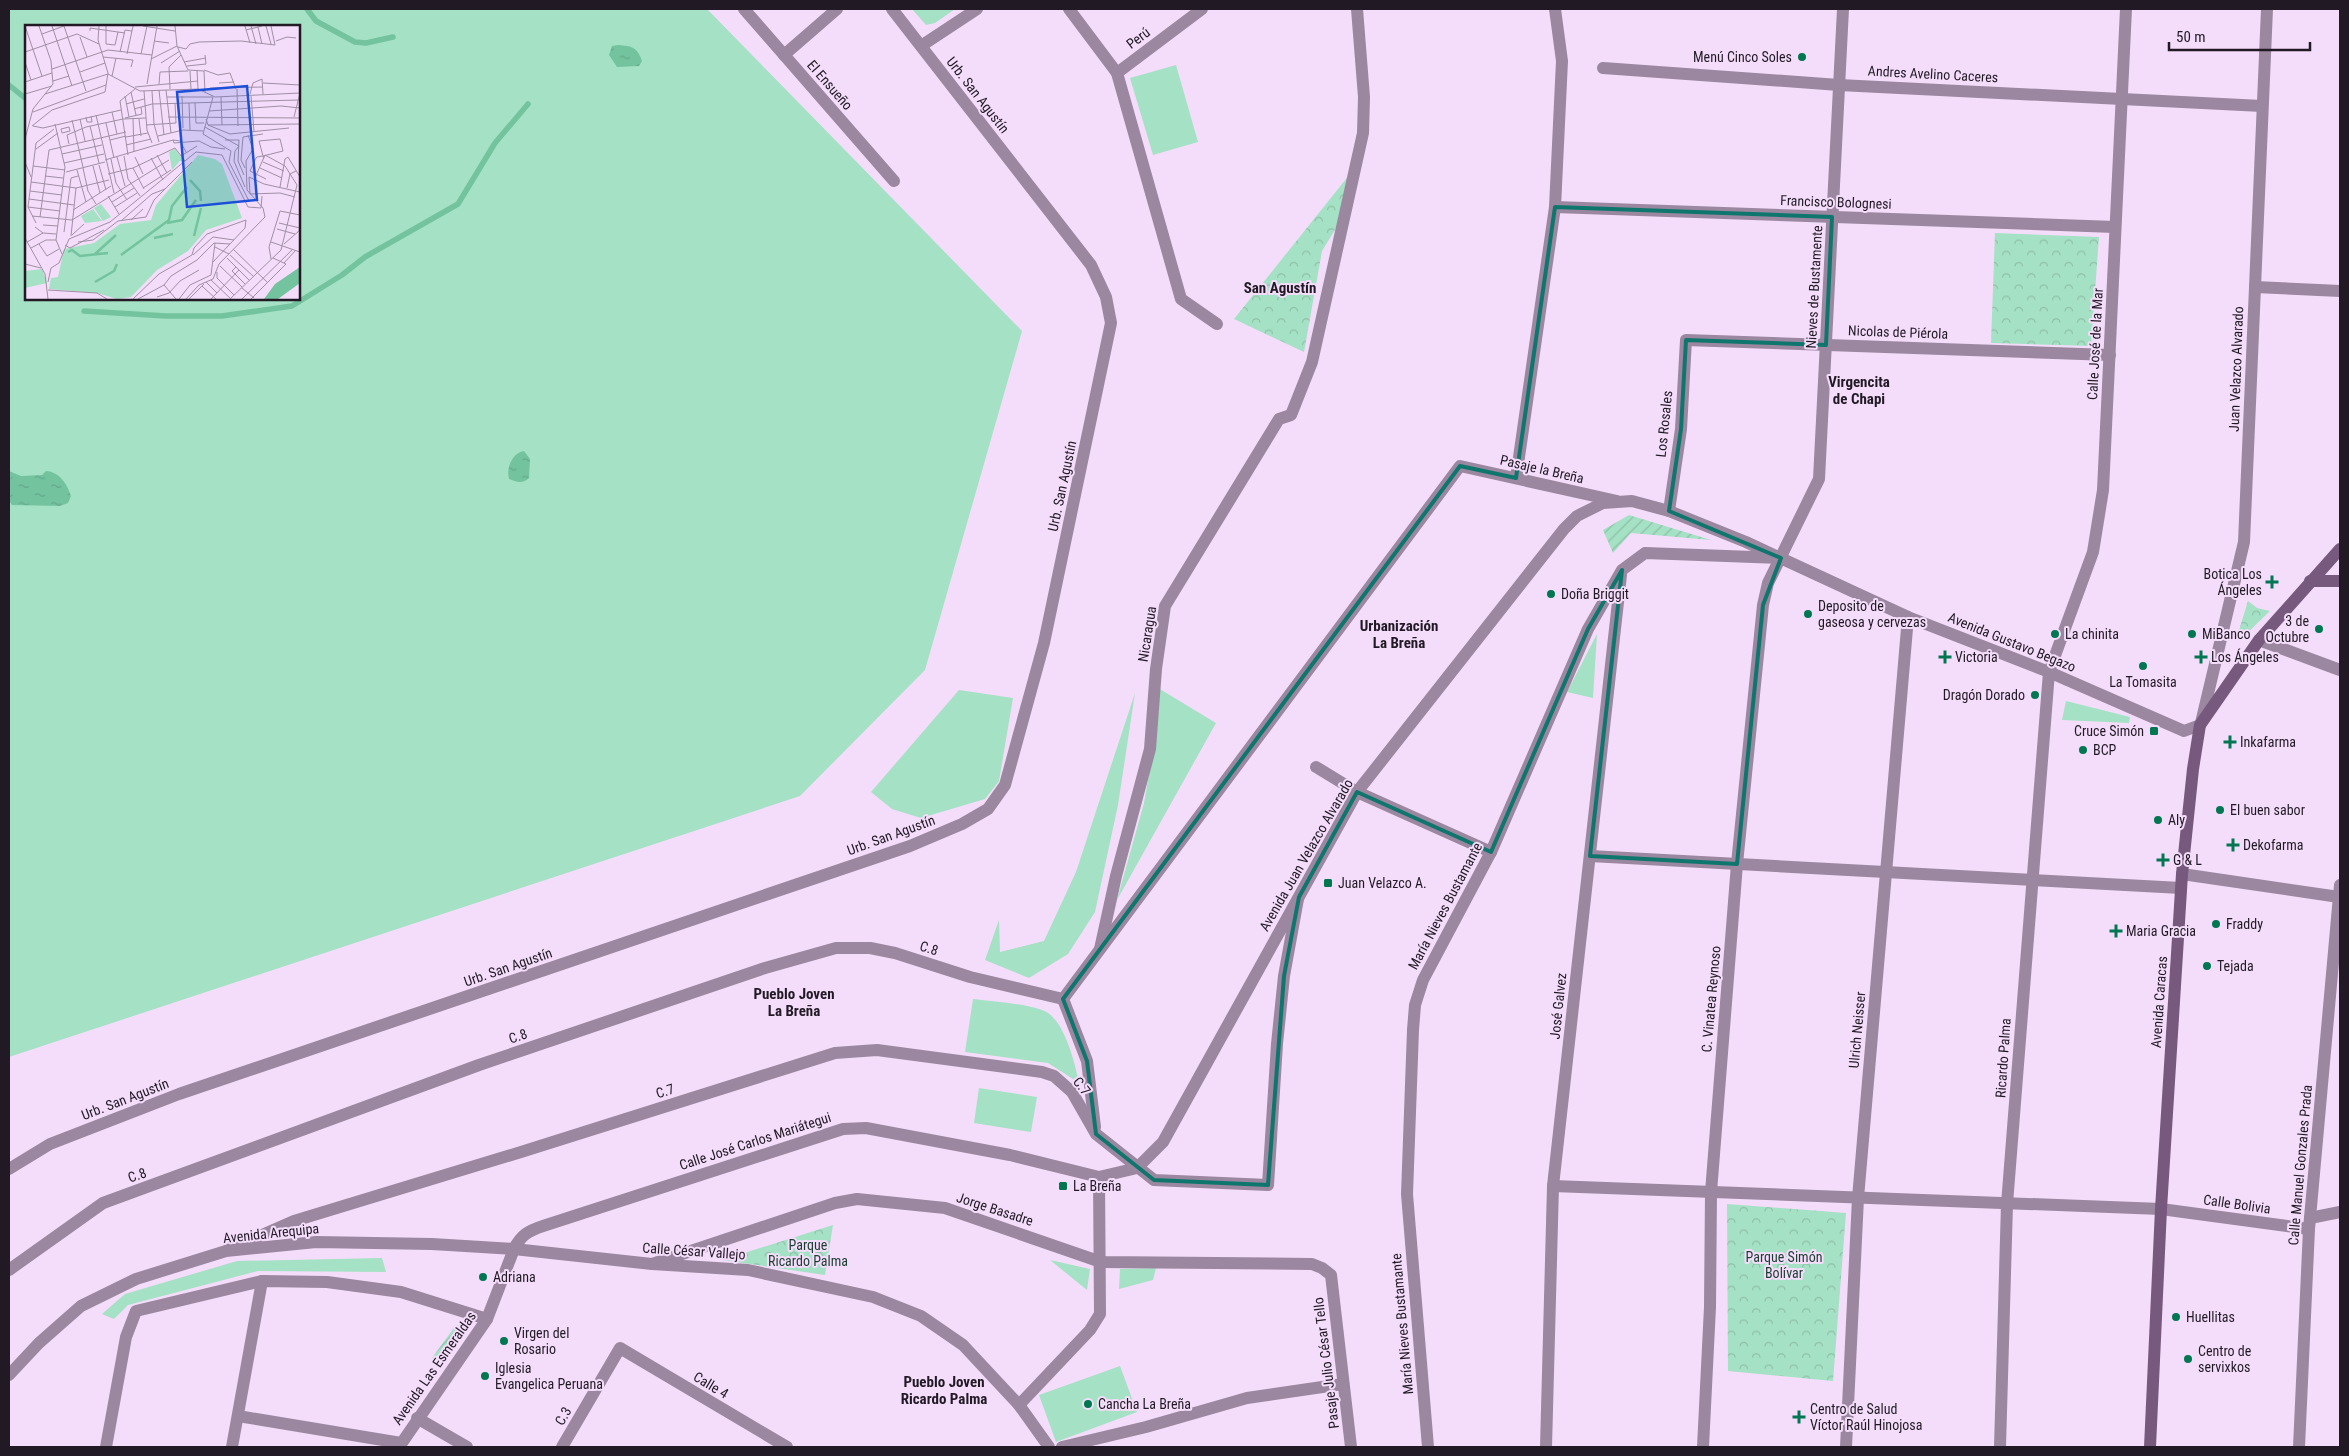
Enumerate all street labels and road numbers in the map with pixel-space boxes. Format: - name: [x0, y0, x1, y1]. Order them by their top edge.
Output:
- street label: Perú: [1123, 24, 1153, 52]
- street label: Urb. San Agustín: [943, 54, 1013, 136]
- street label: El Ensueño: [804, 57, 856, 113]
- street label: Andres Avelino Caceres: [1867, 63, 1999, 85]
- street label: Francisco Bolognesi: [1780, 192, 1892, 212]
- street label: Nieves de Bustamente: [1803, 225, 1825, 349]
- street label: Calle José de la Mar: [2084, 288, 2106, 400]
- street label: Juan Velazco Alvarado: [2226, 306, 2246, 432]
- street label: Nicolas de Piérola: [1848, 322, 1948, 342]
- street label: Los Rosales: [1653, 390, 1675, 458]
- street label: Urb. San Agustín: [1045, 439, 1079, 533]
- street label: Pasaje la Breña: [1499, 452, 1585, 486]
- street label: Nicaragua: [1135, 605, 1159, 663]
- street label: Avenida Gustavo Begazo: [1946, 609, 2078, 675]
- street label: Avenida Juan Velazco Alvarado: [1256, 776, 1356, 934]
- street label: Urb. San Agustín: [845, 812, 937, 858]
- street label: María Nieves Bustamante: [1405, 839, 1485, 972]
- street label: C.8: [918, 938, 940, 958]
- street label: Urb. San Agustín: [462, 944, 554, 990]
- street label: C. Vinatea Reynoso: [1698, 945, 1724, 1053]
- street label: Avenida Caracas: [2148, 956, 2170, 1048]
- street label: José Galvez: [1547, 972, 1569, 1040]
- street label: Ulrich Neisser: [1846, 991, 1868, 1069]
- street label: Ricardo Palma: [1992, 1018, 2014, 1098]
- street label: C.8: [507, 1025, 529, 1047]
- street label: C.7: [1070, 1074, 1094, 1098]
- street label: Urb. San Agustín: [79, 1075, 171, 1123]
- street label: C.7: [654, 1081, 676, 1101]
- street label: Calle Manuel Gonzales Prada: [2285, 1084, 2315, 1246]
- street label: Calle José Carlos Mariátegui: [677, 1109, 833, 1173]
- street label: C.8: [126, 1164, 149, 1186]
- street label: Jorge Basadre: [955, 1189, 1036, 1229]
- street label: Calle Bolivia: [2202, 1191, 2272, 1217]
- street label: Avenida Arequipa: [222, 1220, 320, 1246]
- street label: Calle César Vallejo: [642, 1239, 746, 1263]
- street label: María Nieves Bustamante: [1388, 1252, 1416, 1395]
- street label: Pasaje Julio César Tello: [1310, 1297, 1342, 1429]
- street label: Avenida Las Esmeraldas: [389, 1308, 479, 1428]
- street label: Calle 4: [691, 1368, 731, 1402]
- street label: C.3: [551, 1404, 575, 1428]

